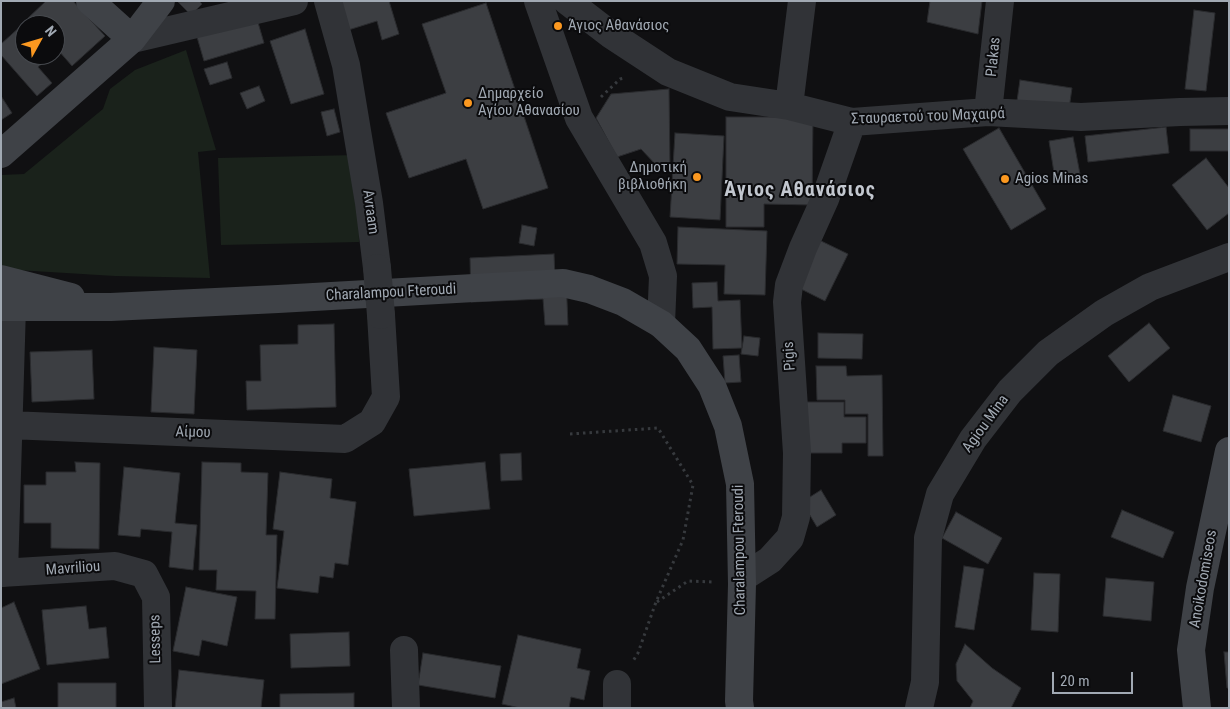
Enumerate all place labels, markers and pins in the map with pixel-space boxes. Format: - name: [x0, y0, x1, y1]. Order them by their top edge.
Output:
- place label: Άγιος Αθανάσιος: [568, 17, 669, 35]
- marker: Άγιος Αθανάσιος: [552, 20, 564, 32]
- place label: Δημαρχείο Αγίου Αθανασίου: [478, 85, 580, 120]
- marker: Δημαρχείο Αγίου Αθανασίου: [462, 97, 474, 109]
- place label: Δημοτική βιβλιοθήκη: [618, 159, 687, 194]
- place label: Agios Minas: [1015, 170, 1088, 188]
- marker: Δημοτική βιβλιοθήκη: [691, 171, 703, 183]
- marker: Agios Minas: [999, 173, 1011, 185]

